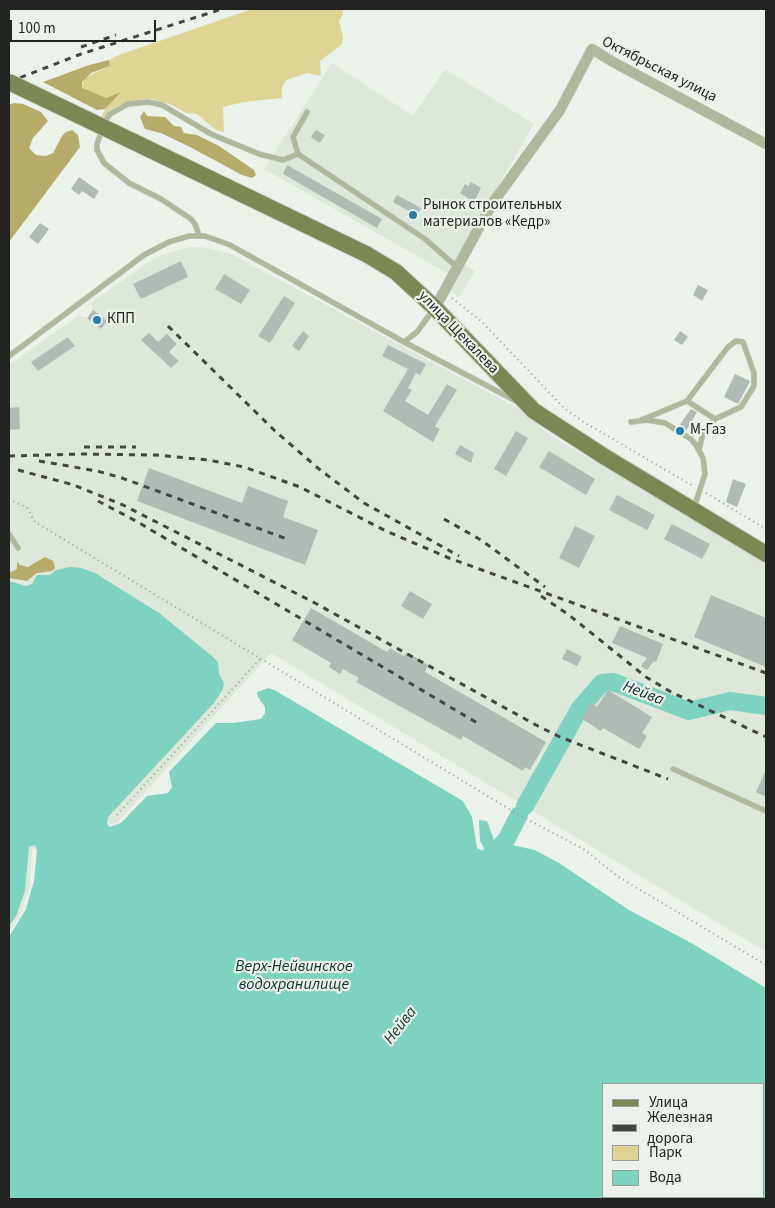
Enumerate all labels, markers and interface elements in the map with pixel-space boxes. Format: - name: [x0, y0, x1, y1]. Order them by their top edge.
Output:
- scale bar: [12, 10, 159, 42]
- text: 100 m: [18, 18, 56, 39]
- street label: Октябрьская улица: [598, 33, 720, 107]
- place label: Рынок строительных материалов «Кедр»: [423, 197, 562, 232]
- marker: Рынок строительных материалов «Кедр»: [407, 209, 419, 221]
- street label: улица Щекалева: [414, 288, 502, 378]
- place label: КПП: [107, 311, 135, 329]
- marker: КПП: [91, 314, 103, 326]
- place label: М-Газ: [690, 422, 726, 440]
- marker: М-Газ: [674, 425, 686, 437]
- water label: Нейва: [620, 677, 666, 711]
- water label: Верх-Нейвинское водохранилище: [235, 957, 353, 995]
- water label: Нейва: [380, 1003, 422, 1049]
- legend: [602, 1083, 765, 1198]
- text: Улица: [649, 1092, 688, 1113]
- text: Железная дорога: [647, 1107, 713, 1149]
- text: Парк: [649, 1142, 682, 1163]
- text: Вода: [649, 1167, 682, 1188]

